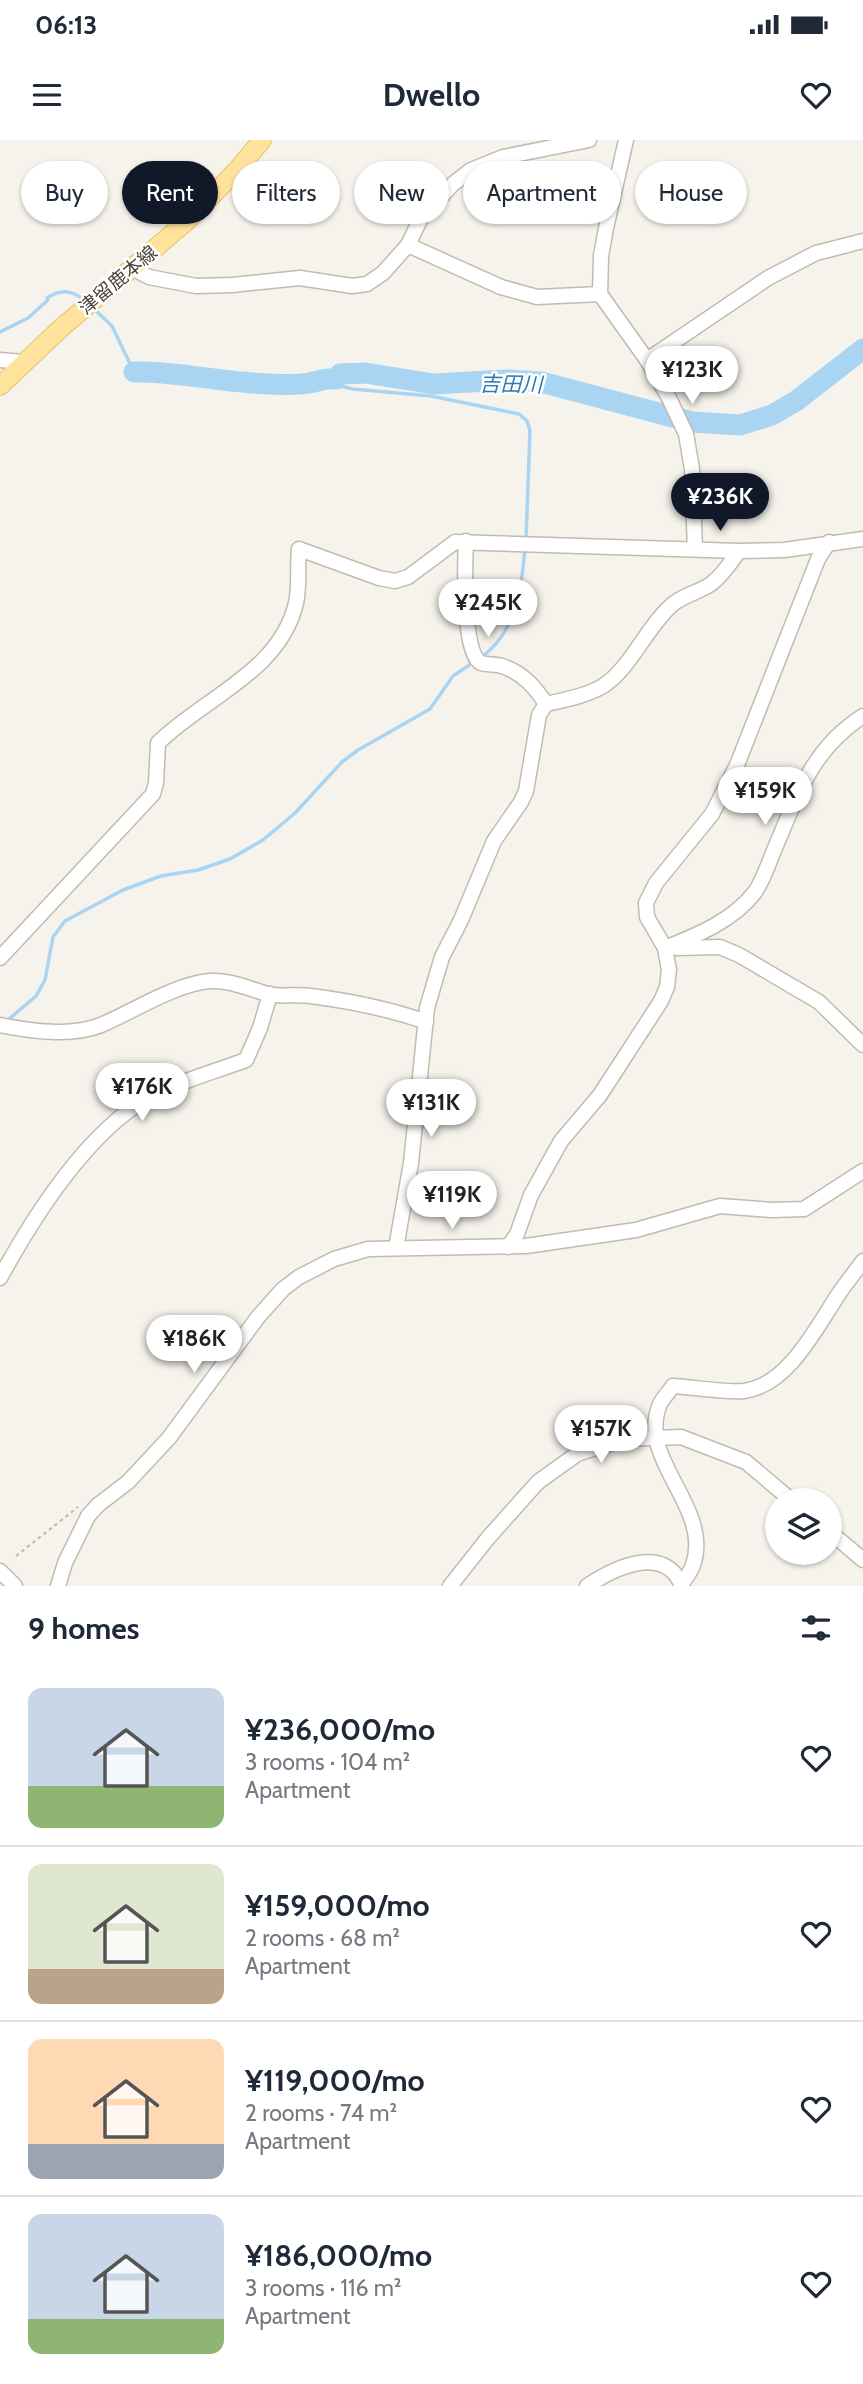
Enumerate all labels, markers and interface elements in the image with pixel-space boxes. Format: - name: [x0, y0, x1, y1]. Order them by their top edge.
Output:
- text: 06:13: [35, 9, 97, 41]
- text: Dwello: [383, 75, 480, 114]
- icon: menu: [28, 76, 66, 114]
- icon: heart: [797, 76, 835, 114]
- chip: Buy: [21, 161, 108, 224]
- chip: Rent: [122, 161, 218, 224]
- chip: Filters: [232, 161, 340, 224]
- chip: New: [354, 161, 449, 224]
- chip: Apartment: [463, 161, 621, 224]
- chip: House: [635, 161, 747, 224]
- street label: 津留鹿本線: [74, 241, 162, 319]
- pin: ¥123K: [643, 346, 741, 406]
- text: ¥123K: [661, 355, 723, 383]
- water label: 吉田川: [479, 371, 545, 397]
- pin: ¥236K: [671, 474, 769, 533]
- text: ¥236K: [687, 482, 753, 510]
- pin: ¥245K: [439, 580, 537, 639]
- text: ¥245K: [454, 588, 522, 616]
- pin: ¥159K: [716, 768, 814, 827]
- text: ¥159K: [734, 776, 796, 804]
- pin: ¥176K: [93, 1063, 191, 1123]
- text: ¥176K: [112, 1072, 172, 1100]
- pin: ¥131K: [382, 1080, 480, 1139]
- text: ¥131K: [402, 1088, 460, 1116]
- pin: ¥119K: [403, 1172, 501, 1231]
- text: ¥119K: [423, 1180, 481, 1208]
- pin: ¥186K: [145, 1316, 243, 1375]
- text: ¥186K: [162, 1324, 226, 1352]
- pin: ¥157K: [552, 1406, 650, 1465]
- text: ¥157K: [571, 1414, 631, 1442]
- map controls: [765, 1488, 842, 1565]
- button: layers: [765, 1488, 842, 1565]
- icon: filters: [797, 1609, 835, 1647]
- text: 9 homes: [28, 1610, 139, 1647]
- text: ¥236,000/mo: [245, 1711, 435, 1748]
- icon: home: [84, 1716, 168, 1800]
- icon: heart: [797, 1739, 835, 1777]
- text: 3 rooms · 104 m²: [245, 1748, 410, 1776]
- text: Apartment: [245, 1776, 350, 1804]
- text: ¥159,000/mo: [245, 1887, 430, 1924]
- icon: home: [84, 1892, 168, 1976]
- icon: heart: [797, 1915, 835, 1953]
- text: 2 rooms · 68 m²: [245, 1924, 400, 1952]
- text: Apartment: [245, 1952, 350, 1980]
- text: ¥119,000/mo: [245, 2062, 425, 2099]
- icon: home: [84, 2067, 168, 2151]
- icon: heart: [797, 2090, 835, 2128]
- text: 2 rooms · 74 m²: [245, 2099, 397, 2127]
- text: Apartment: [245, 2127, 350, 2155]
- text: ¥186,000/mo: [245, 2237, 432, 2274]
- icon: home: [84, 2242, 168, 2326]
- icon: heart: [797, 2265, 835, 2303]
- text: 3 rooms · 116 m²: [245, 2274, 401, 2302]
- text: Apartment: [245, 2302, 350, 2330]

